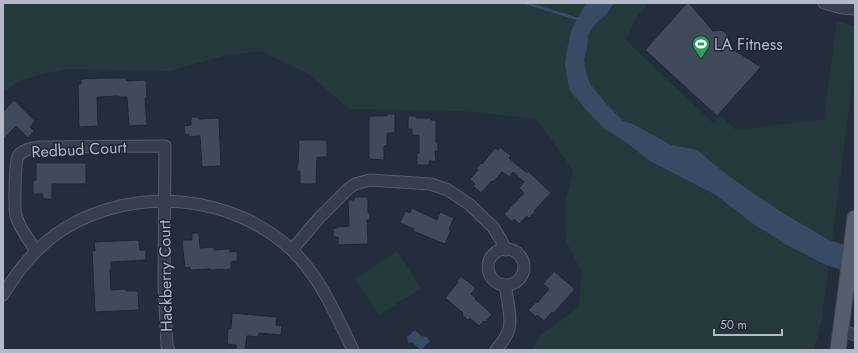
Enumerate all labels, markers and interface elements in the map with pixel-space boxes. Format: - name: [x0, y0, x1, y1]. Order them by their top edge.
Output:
- place label: LA Fitness: [714, 33, 783, 56]
- sports icon: LA Fitness: [691, 34, 711, 59]
- street label: Redbud Court: [31, 136, 127, 163]
- street label: Hackberry Court: [153, 220, 178, 332]
- scale bar: [714, 311, 782, 337]
- text: 50 m: [720, 316, 747, 334]

